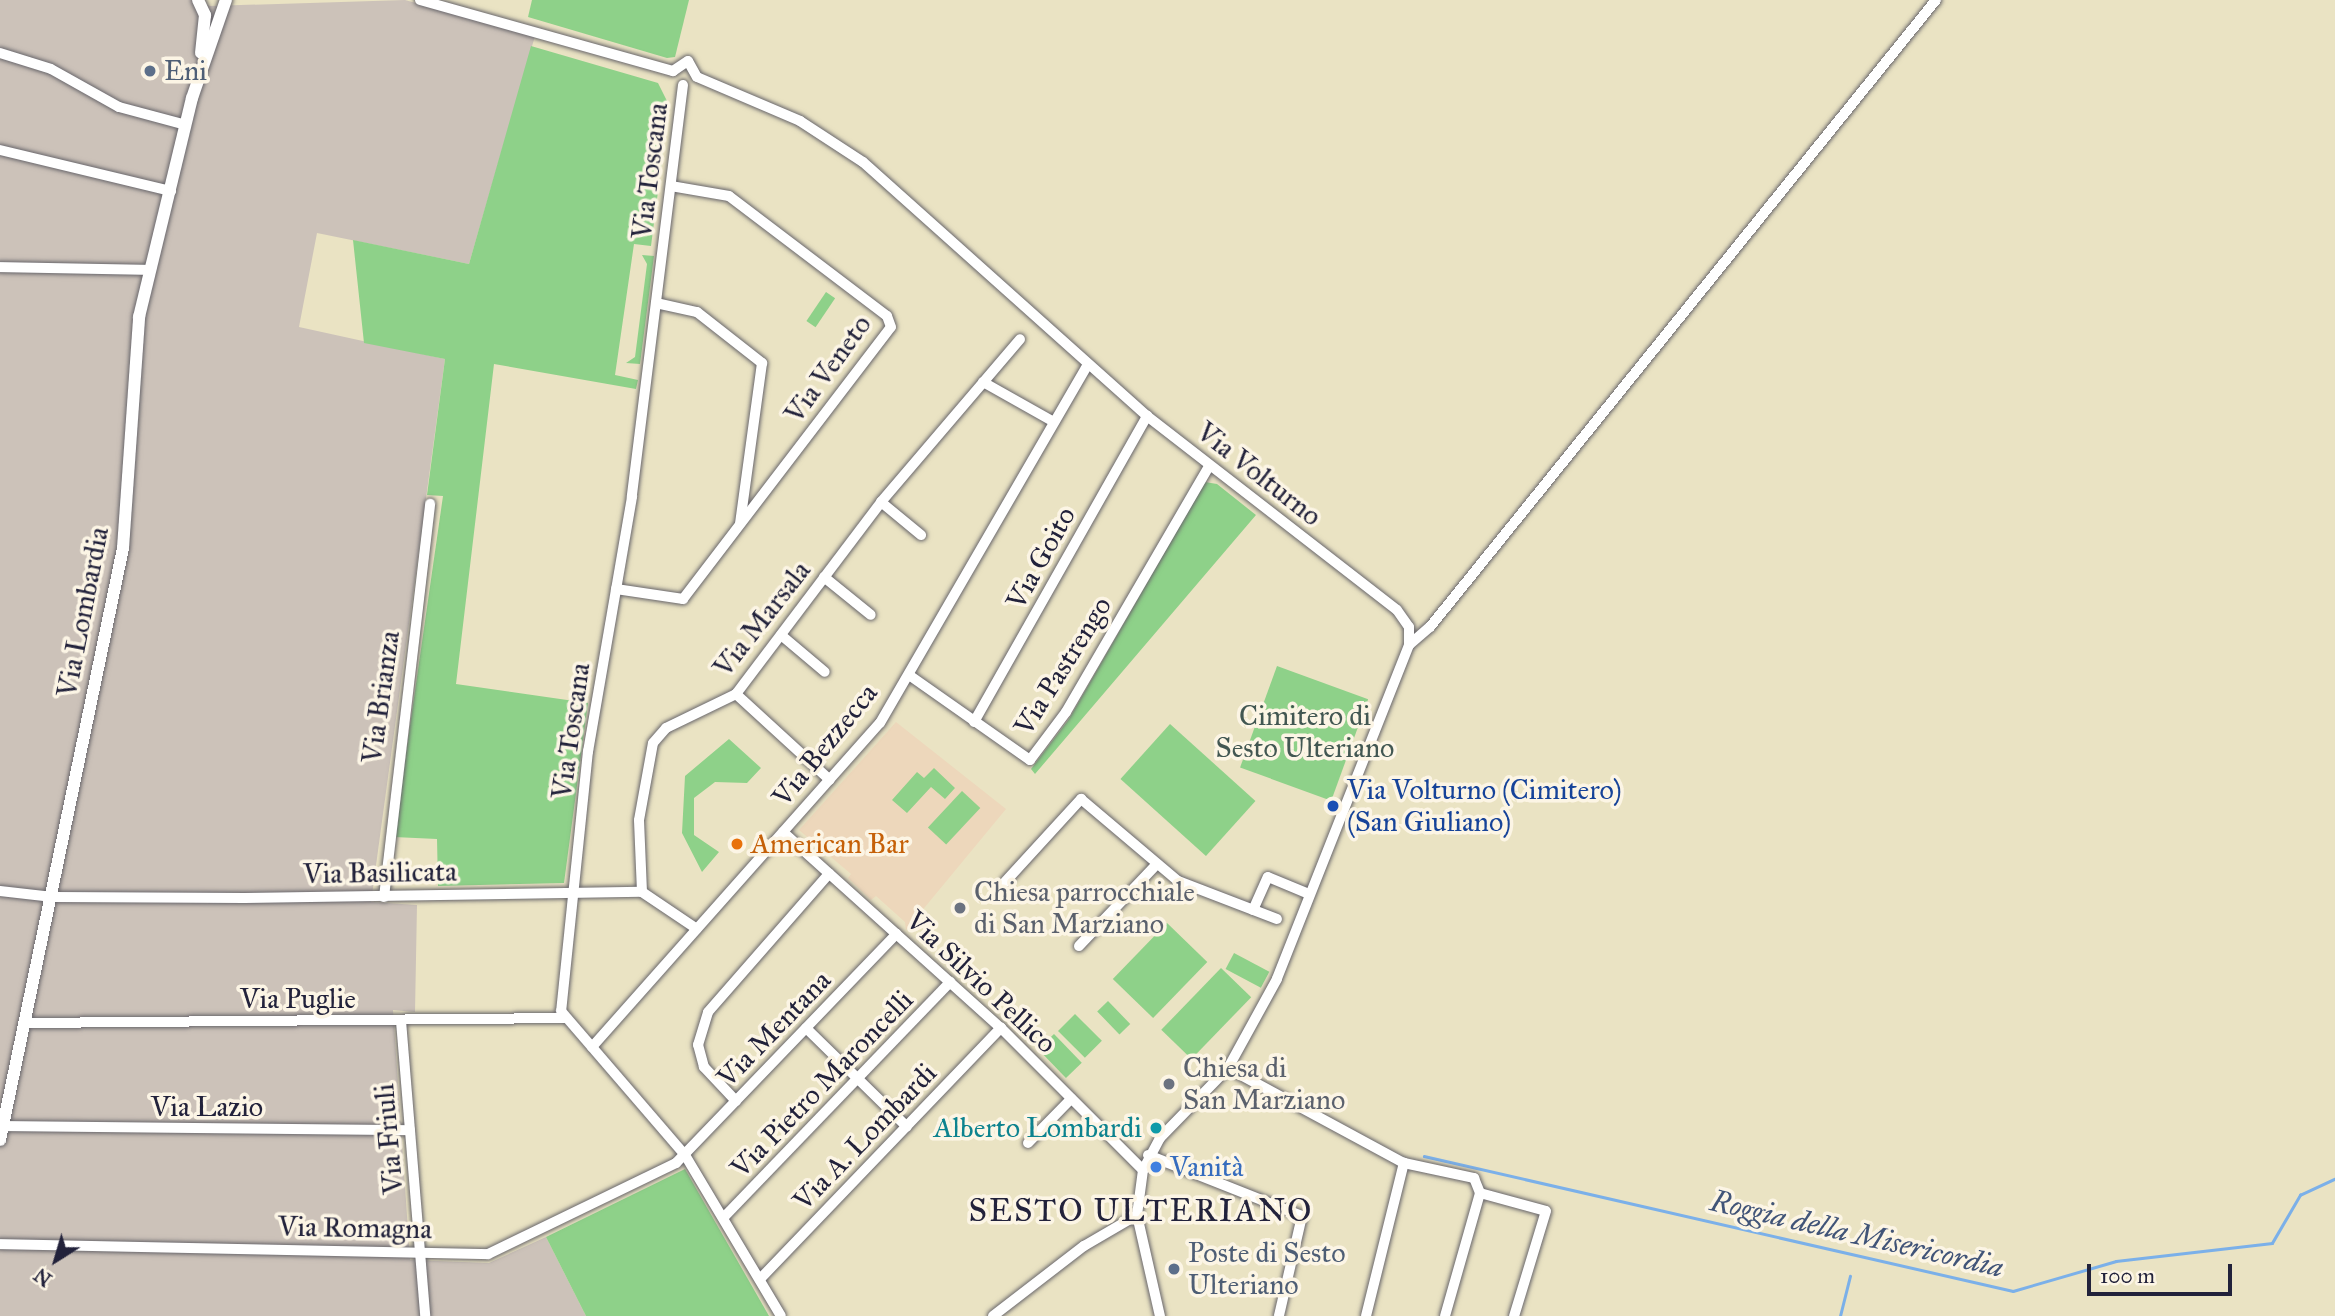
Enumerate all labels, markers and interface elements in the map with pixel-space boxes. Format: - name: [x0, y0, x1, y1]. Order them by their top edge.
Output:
- place label: Eni: [164, 54, 207, 88]
- marker: Eni: [142, 63, 158, 79]
- street label: Via Toscana: [625, 101, 675, 241]
- street label: Via Veneto: [778, 308, 878, 430]
- street label: Via Volturno: [1190, 415, 1328, 533]
- street label: Via Goito: [999, 501, 1083, 615]
- street label: Via Lombardia: [50, 524, 116, 700]
- street label: Via Marsala: [706, 554, 818, 684]
- street label: Via Pastrengo: [1007, 591, 1119, 741]
- street label: Via Brianza: [355, 629, 407, 765]
- street label: Via Toscana: [545, 661, 597, 801]
- street label: Via Bezzecca: [765, 677, 885, 813]
- park label: Cimitero di Sesto Ulteriano: [1216, 699, 1394, 765]
- place label: Via Volturno (Cimitero) (San Giuliano): [1347, 773, 1622, 839]
- marker: Via Volturno (Cimitero) (San Giuliano): [1325, 798, 1341, 814]
- place label: American Bar: [751, 827, 909, 861]
- marker: American Bar: [729, 836, 745, 852]
- street label: Via Basilicata: [303, 855, 457, 891]
- place label: Chiesa parrocchiale di San Marziano: [974, 875, 1195, 941]
- marker: Chiesa parrocchiale di San Marziano: [952, 900, 968, 916]
- street label: Via Silvio Pellico: [899, 904, 1063, 1060]
- street label: Via Mentana: [710, 964, 838, 1094]
- street label: Via Puglie: [240, 982, 356, 1016]
- street label: Via Pietro Maroncelli: [724, 983, 920, 1185]
- place label: Chiesa di San Marziano: [1183, 1051, 1345, 1117]
- street label: Via A. Lombardi: [786, 1056, 944, 1218]
- marker: Chiesa di San Marziano: [1161, 1076, 1177, 1092]
- street label: Via Friuli: [367, 1082, 411, 1196]
- street label: Via Lazio: [151, 1090, 263, 1124]
- place label: Alberto Lombardi: [934, 1111, 1142, 1145]
- marker: Alberto Lombardi: [1148, 1120, 1164, 1136]
- place label: Vanità: [1170, 1150, 1244, 1184]
- marker: Vanità: [1148, 1159, 1164, 1175]
- water label: Roggia della Misericordia: [1707, 1183, 2007, 1285]
- district label: SESTO ULTERIANO: [970, 1192, 1312, 1230]
- street label: Via Romagna: [278, 1210, 432, 1246]
- north arrow: [21, 1225, 91, 1295]
- place label: Poste di Sesto Ulteriano: [1188, 1236, 1346, 1302]
- scale bar: [2090, 1250, 2235, 1294]
- marker: Poste di Sesto Ulteriano: [1166, 1261, 1182, 1277]
- text: N: [30, 1263, 56, 1291]
- text: 100 m: [2100, 1263, 2155, 1289]

